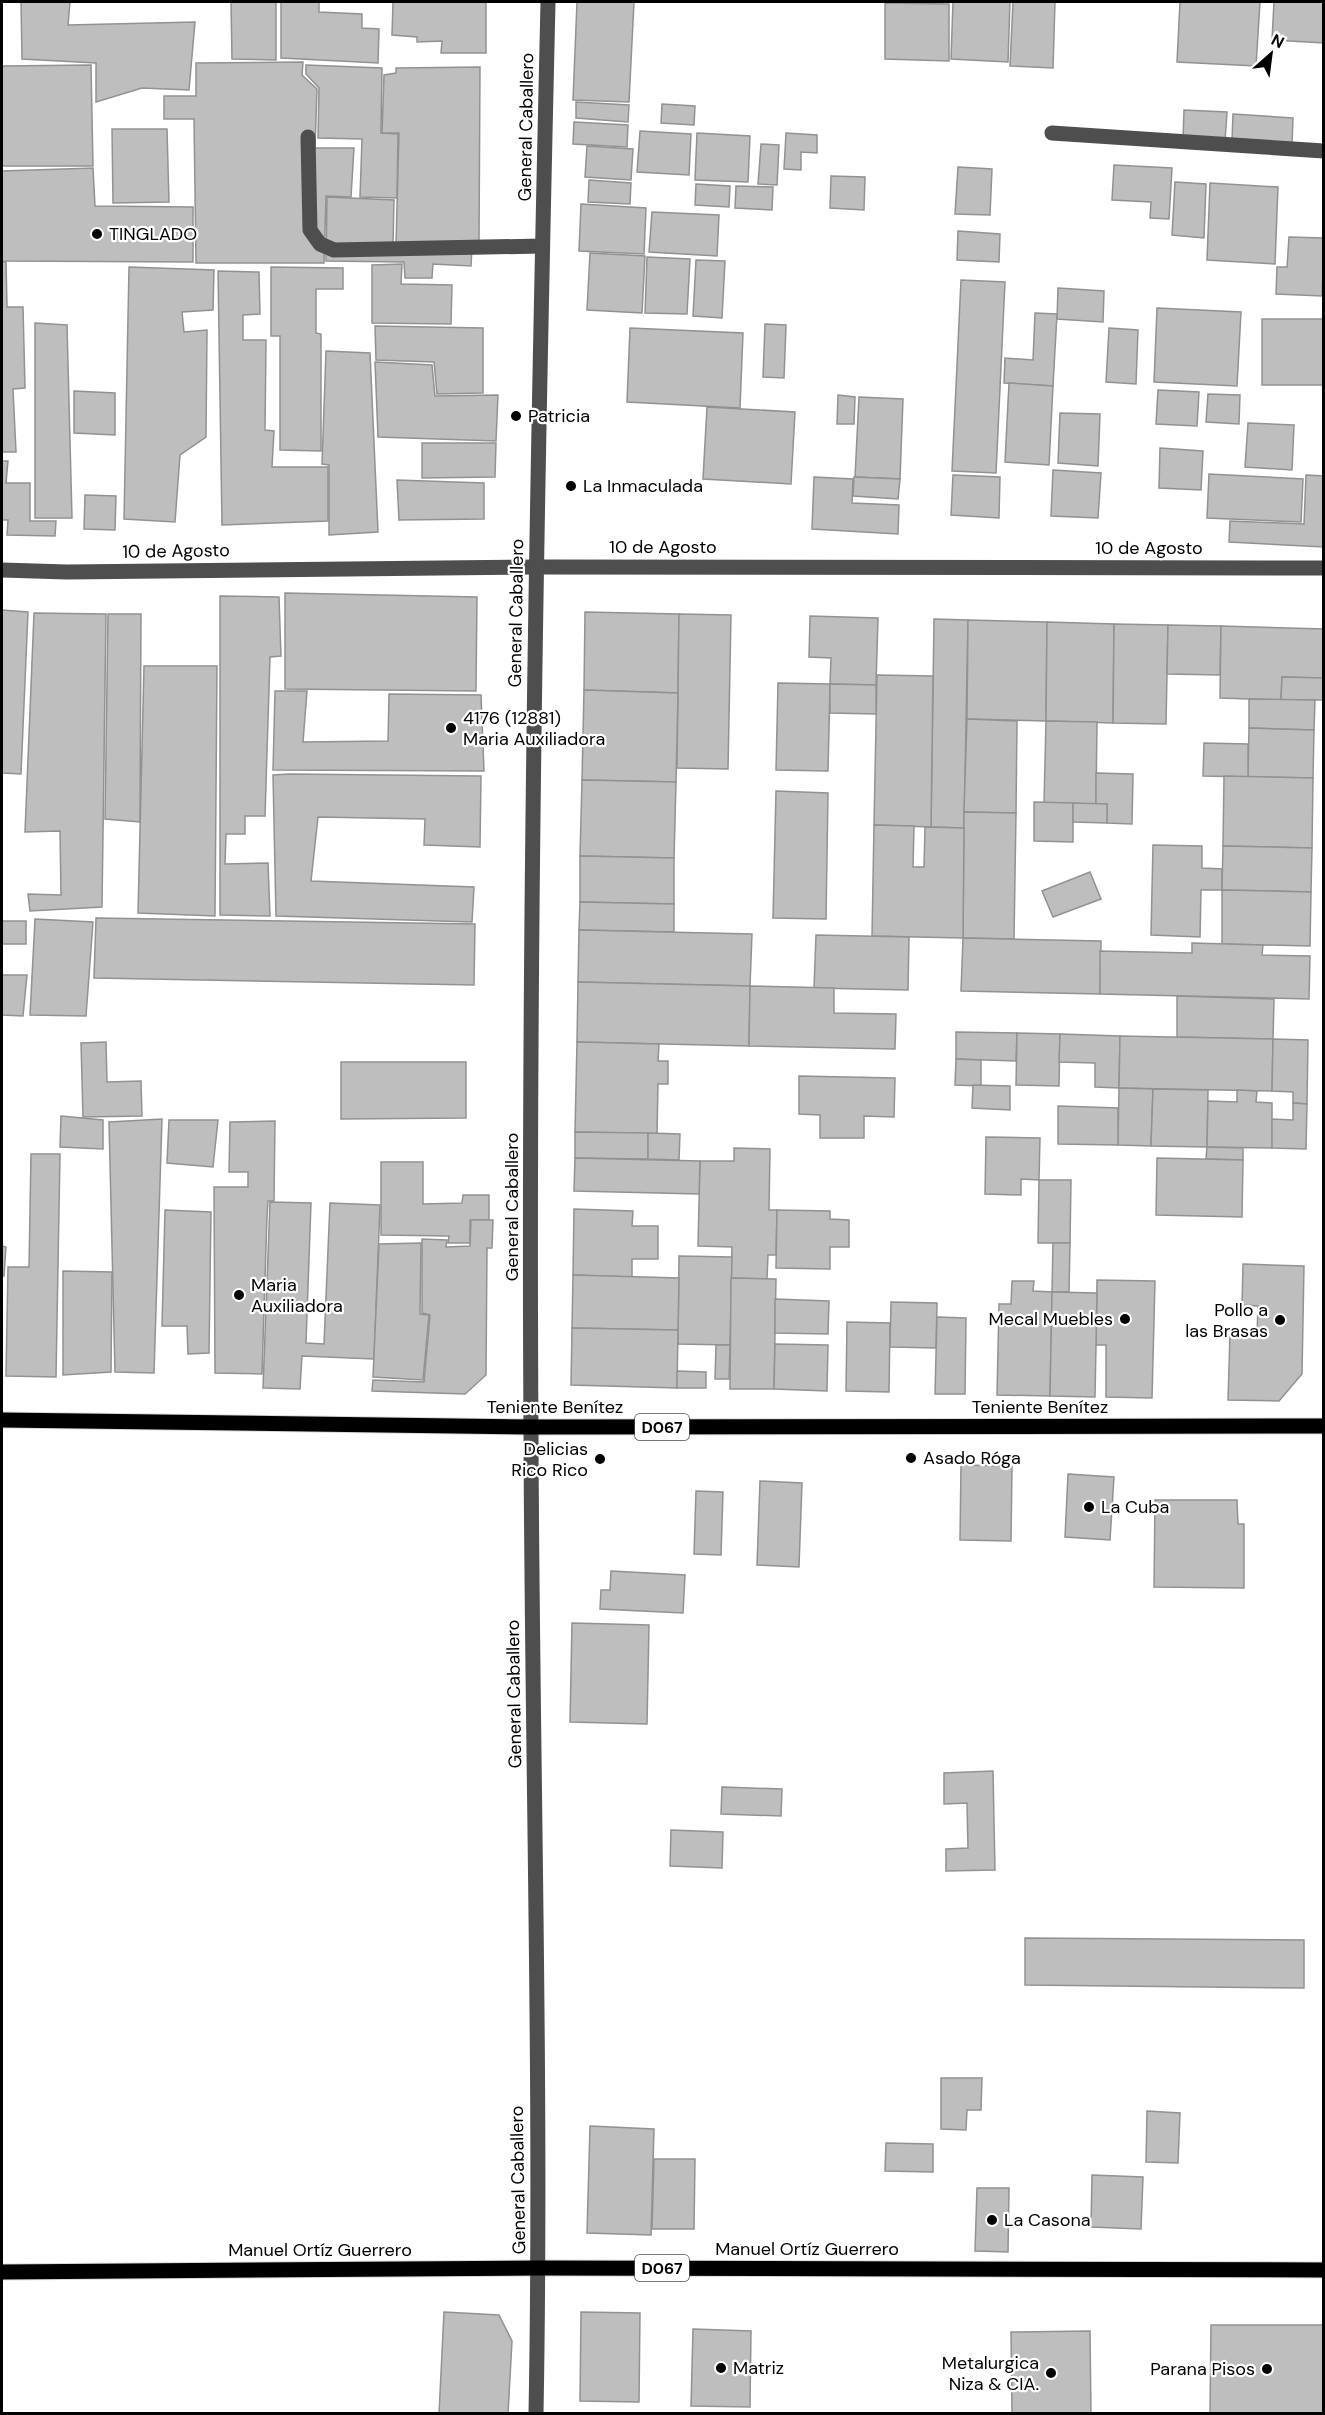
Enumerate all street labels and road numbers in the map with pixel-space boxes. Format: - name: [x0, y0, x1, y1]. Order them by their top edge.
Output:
- street label: General Caballero: [513, 52, 539, 202]
- street label: 10 de Agosto: [609, 535, 717, 559]
- street label: 10 de Agosto: [1095, 536, 1203, 560]
- street label: 10 de Agosto: [122, 538, 230, 564]
- street label: General Caballero: [503, 538, 529, 688]
- street label: General Caballero: [500, 1133, 524, 1281]
- street label: Teniente Benítez: [487, 1395, 623, 1419]
- street label: Teniente Benítez: [972, 1395, 1108, 1419]
- road number: D067: [635, 1414, 689, 1440]
- street label: General Caballero: [501, 1619, 527, 1769]
- street label: General Caballero: [505, 2105, 531, 2255]
- street label: Manuel Ortíz Guerrero: [715, 2237, 899, 2261]
- street label: Manuel Ortíz Guerrero: [228, 2238, 412, 2262]
- road number: D067: [635, 2255, 689, 2281]

